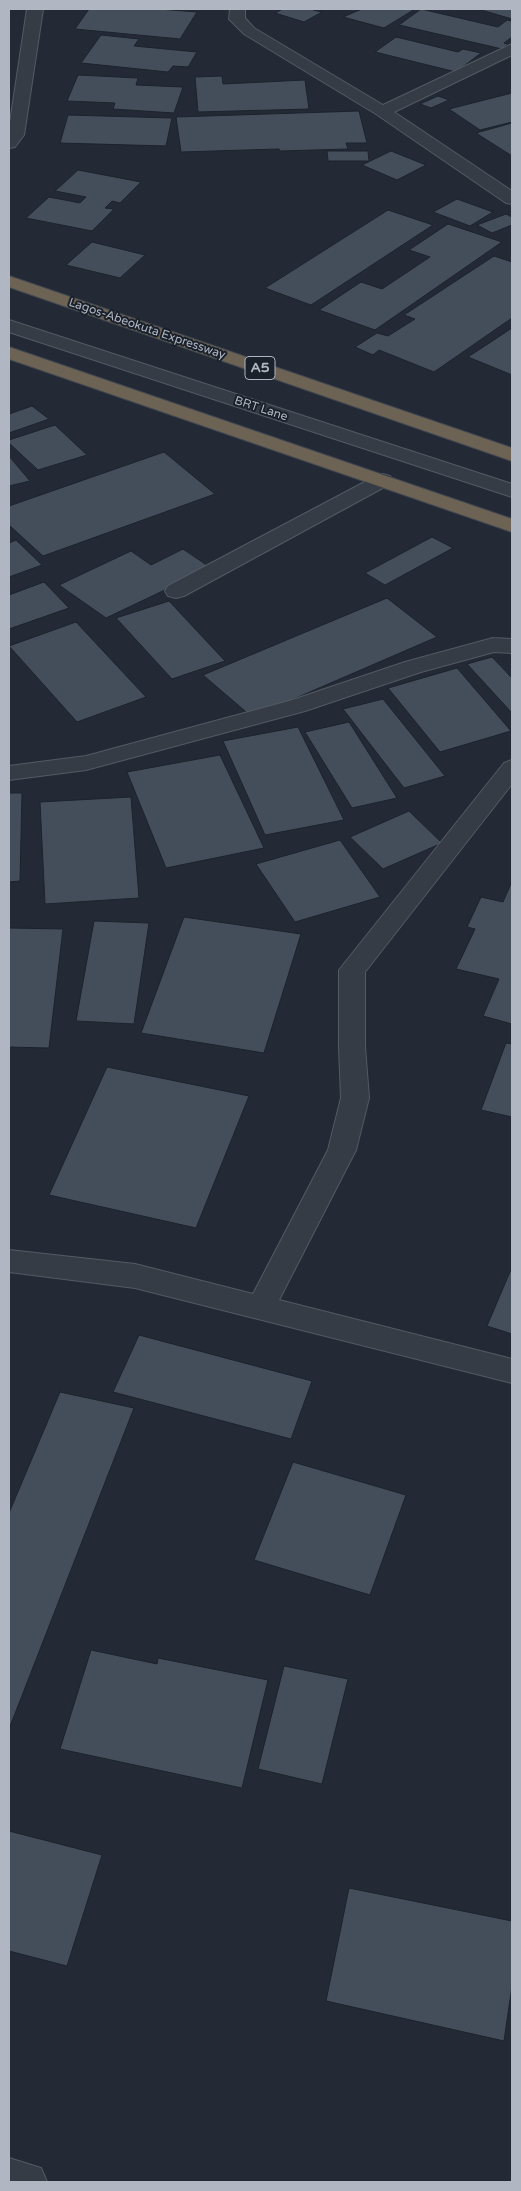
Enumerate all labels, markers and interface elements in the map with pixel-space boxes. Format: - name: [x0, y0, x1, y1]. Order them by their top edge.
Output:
- street label: Lagos-Abeokuta Expressway: [67, 295, 227, 363]
- road number: A5: [245, 356, 275, 379]
- street label: BRT Lane: [233, 394, 289, 424]

